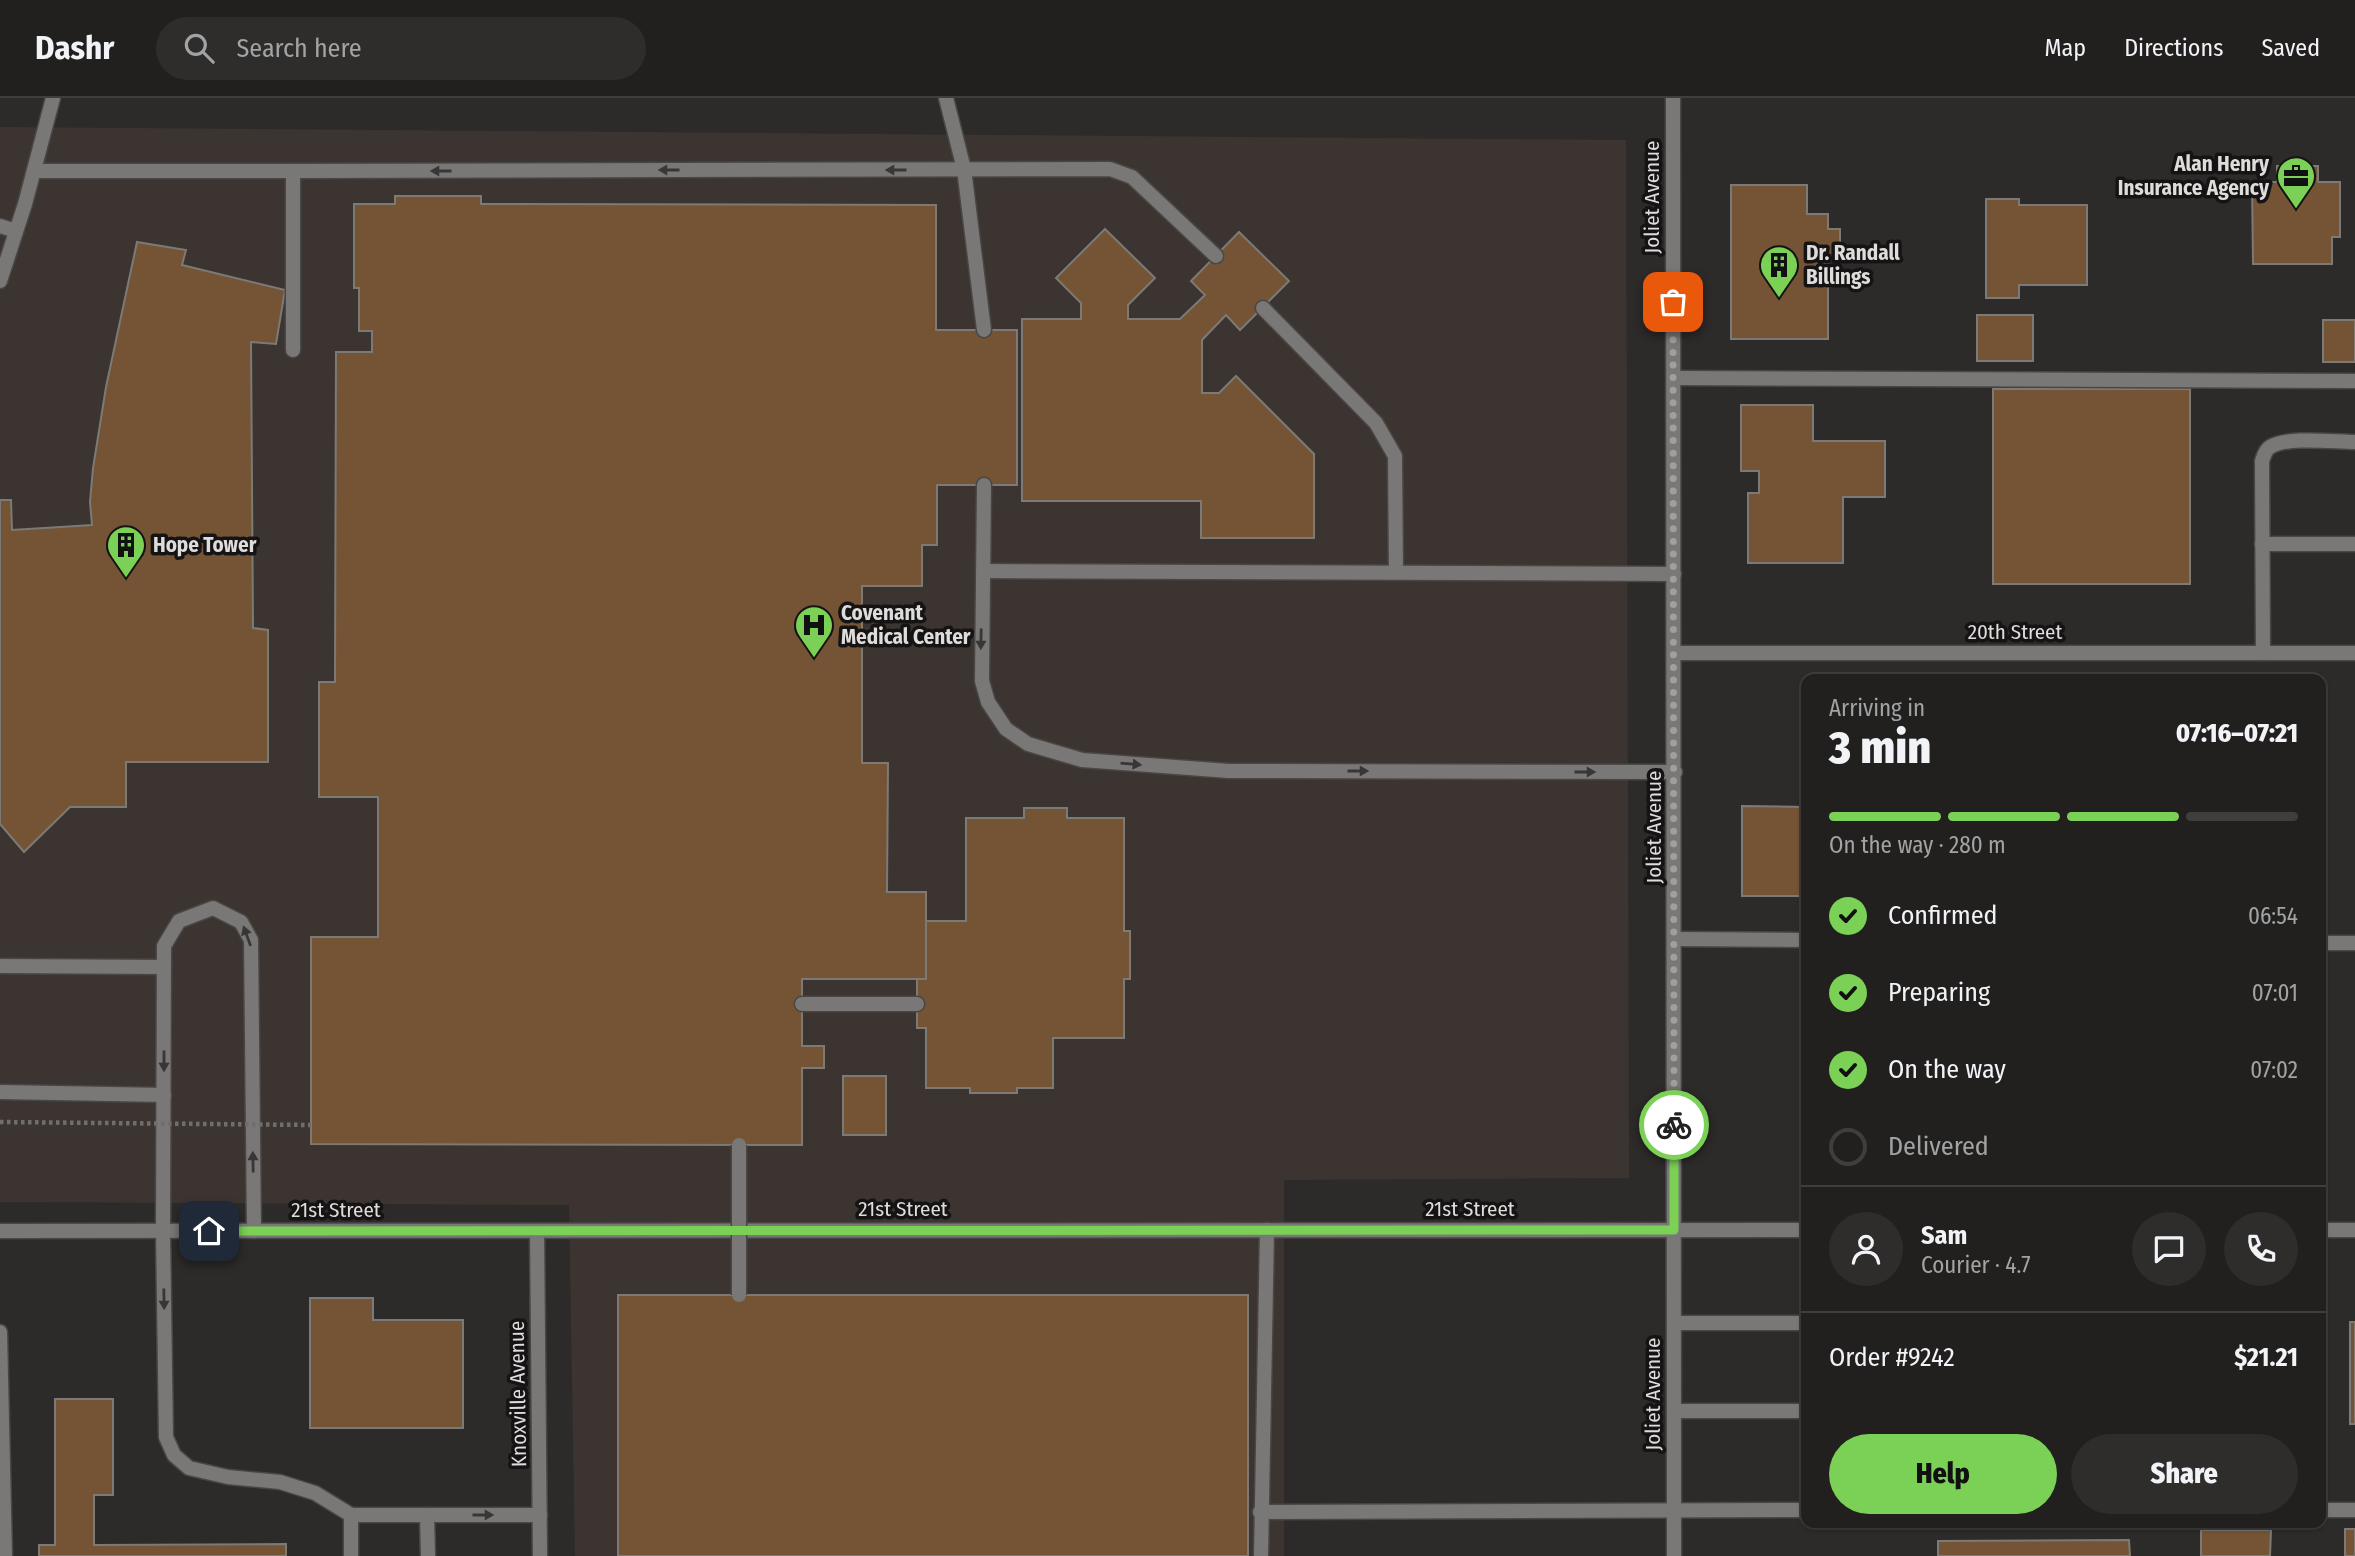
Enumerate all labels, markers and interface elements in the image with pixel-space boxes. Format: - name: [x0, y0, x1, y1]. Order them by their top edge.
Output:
- search box: [156, 17, 646, 80]
- text: Dashr: [35, 28, 114, 68]
- icon: search: [180, 29, 218, 67]
- text: Search here: [236, 33, 362, 64]
- text: Map: [2045, 34, 2086, 62]
- text: Directions: [2124, 34, 2223, 62]
- text: Saved: [2261, 34, 2320, 62]
- street label: Joliet Avenue: [1639, 141, 1665, 253]
- place label: Alan Henry Insurance Agency: [2118, 151, 2270, 201]
- office icon: Alan Henry Insurance Agency: [2275, 155, 2317, 210]
- one-way arrow: [885, 164, 907, 176]
- one-way arrow: [430, 165, 452, 177]
- one-way arrow: [657, 165, 679, 176]
- place label: Dr. Randall Billings: [1806, 240, 1900, 290]
- building icon: Dr. Randall Billings: [1758, 244, 1800, 299]
- pin: [1643, 272, 1703, 332]
- icon: bag: [1654, 283, 1692, 321]
- building icon: Hope Tower: [105, 524, 147, 579]
- place label: Hope Tower: [153, 532, 257, 558]
- place label: Covenant Medical Center: [841, 600, 971, 650]
- hospital icon: Covenant Medical Center: [793, 604, 835, 659]
- street label: 20th Street: [1968, 619, 2062, 645]
- one-way arrow: [976, 629, 987, 651]
- text: Arriving in: [1829, 694, 1925, 722]
- text: 07:16–07:21: [2176, 718, 2298, 749]
- text: 3 min: [1829, 720, 1931, 775]
- one-way arrow: [1120, 759, 1142, 770]
- one-way arrow: [1347, 765, 1369, 777]
- one-way arrow: [1575, 766, 1597, 778]
- street label: Joliet Avenue: [1641, 771, 1667, 883]
- text: On the way · 280 m: [1829, 831, 2006, 859]
- icon: check: [1829, 897, 1867, 935]
- text: Confirmed: [1888, 900, 1998, 931]
- text: 06:54: [2248, 902, 2298, 930]
- one-way arrow: [241, 925, 252, 946]
- icon: check: [1829, 974, 1867, 1012]
- text: Preparing: [1888, 977, 1990, 1008]
- text: 07:01: [2252, 979, 2298, 1007]
- one-way arrow: [158, 1051, 170, 1073]
- icon: check: [1829, 1051, 1867, 1089]
- text: On the way: [1888, 1054, 2006, 1085]
- text: 07:02: [2250, 1056, 2298, 1084]
- courier: [1639, 1090, 1709, 1160]
- icon: bike: [1655, 1106, 1693, 1144]
- text: Delivered: [1888, 1131, 1989, 1162]
- one-way arrow: [248, 1151, 259, 1173]
- street label: 21st Street: [858, 1196, 948, 1222]
- street label: 21st Street: [1425, 1196, 1515, 1222]
- street label: 21st Street: [291, 1197, 381, 1223]
- pin: [179, 1201, 239, 1261]
- icon: home: [190, 1212, 228, 1250]
- button: person: [1829, 1212, 1903, 1286]
- button: chat: [2132, 1212, 2206, 1286]
- button: phone: [2224, 1212, 2298, 1286]
- text: Sam: [1921, 1220, 1967, 1251]
- text: Courier · 4.7: [1921, 1251, 2031, 1279]
- one-way arrow: [158, 1288, 170, 1310]
- street label: Knoxville Avenue: [504, 1321, 532, 1467]
- street label: Joliet Avenue: [1640, 1338, 1666, 1450]
- text: Order #9242: [1829, 1342, 1955, 1373]
- text: $21.21: [2234, 1342, 2298, 1373]
- button: Help: [1829, 1434, 2057, 1514]
- button: Share: [2071, 1434, 2298, 1514]
- one-way arrow: [472, 1509, 494, 1521]

